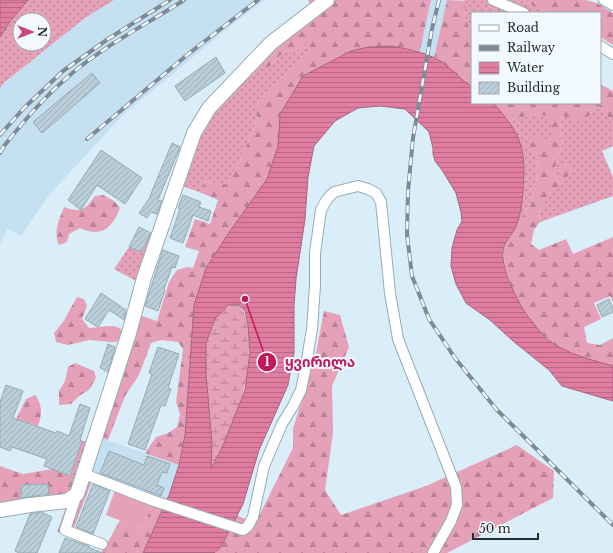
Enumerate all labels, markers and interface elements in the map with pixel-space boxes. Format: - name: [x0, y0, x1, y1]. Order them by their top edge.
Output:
- north arrow: [12, 12, 52, 52]
- legend: [471, 12, 601, 104]
- text: Road: [507, 20, 539, 35]
- text: N: [35, 27, 49, 38]
- text: Railway: [507, 40, 556, 55]
- text: Water: [506, 60, 544, 75]
- text: Building: [507, 80, 561, 95]
- callout: ყვირილა: [257, 349, 363, 375]
- text: ყვირილა: [285, 353, 355, 371]
- text: 1: [264, 354, 270, 369]
- scale bar: [473, 515, 538, 541]
- text: 50 m: [479, 521, 511, 536]

